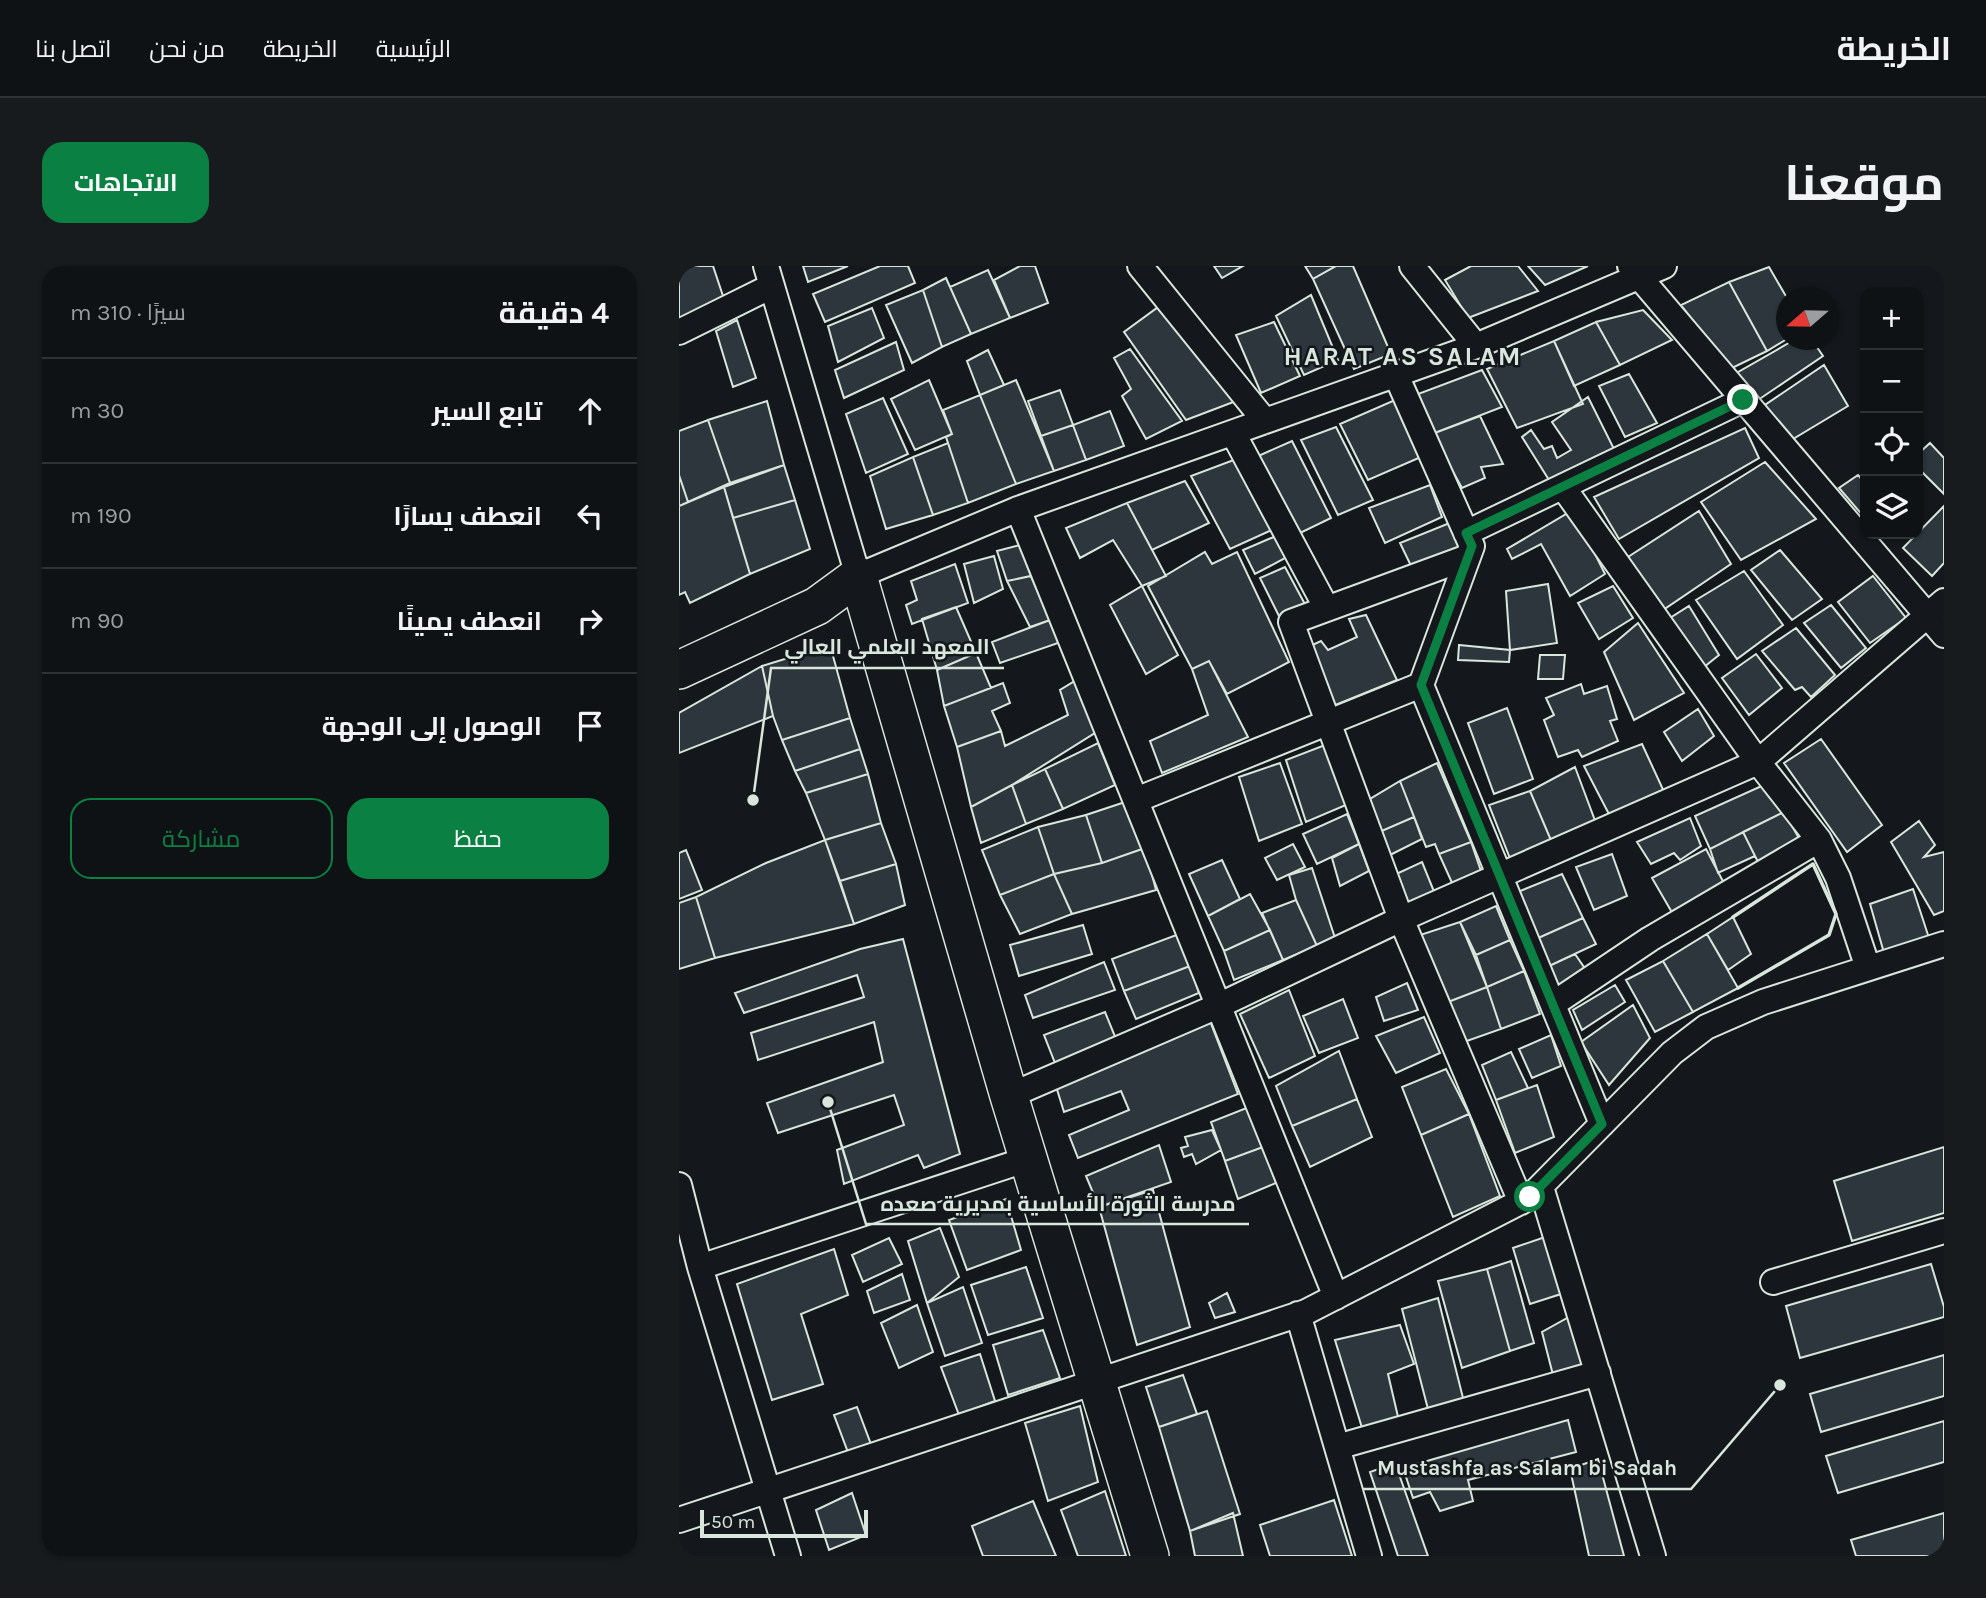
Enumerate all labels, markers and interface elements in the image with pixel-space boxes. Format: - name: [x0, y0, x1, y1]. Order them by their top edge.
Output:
- text: الخريطة: [1837, 30, 1951, 68]
- text: اتصل بنا: [35, 35, 111, 63]
- text: من نحن: [149, 35, 225, 63]
- text: الخريطة: [263, 35, 338, 63]
- text: الرئيسية: [376, 35, 451, 63]
- button: الاتجاهات: [42, 142, 209, 223]
- text: موقعنا: [1784, 155, 1944, 212]
- north arrow: [1776, 287, 1839, 350]
- map controls: [1860, 287, 1923, 539]
- button: +: [1860, 287, 1923, 350]
- text: 4 دقيقة: [499, 295, 609, 331]
- text: سيرًا · 310 m: [70, 299, 186, 326]
- district label: HARAT AS SALAM: [1284, 341, 1522, 372]
- button: −: [1860, 350, 1923, 413]
- route end: [1727, 384, 1758, 415]
- icon: ahead: [571, 392, 609, 430]
- text: تابع السير: [432, 396, 542, 427]
- text: 30 m: [70, 397, 124, 424]
- button: locate: [1860, 413, 1923, 476]
- button: layers: [1860, 476, 1923, 539]
- icon: left: [571, 497, 609, 535]
- text: انعطف يسارًا: [394, 501, 542, 532]
- text: 190 m: [70, 502, 132, 529]
- icon: right: [571, 602, 609, 640]
- text: انعطف يمينًا: [397, 606, 542, 637]
- text: 90 m: [70, 607, 124, 634]
- callout: المعهد العلمي العالي: [771, 626, 1004, 668]
- text: المعهد العلمي العالي: [784, 635, 990, 664]
- icon: arrive: [571, 707, 609, 745]
- text: الوصول إلى الوجهة: [322, 711, 542, 742]
- button: مشاركة: [70, 798, 333, 879]
- button: حفظ: [347, 798, 609, 879]
- route start: [1514, 1181, 1545, 1212]
- callout: مدرسة الثورة الأساسية بمديرية صعده: [866, 1182, 1249, 1224]
- text: مدرسة الثورة الأساسية بمديرية صعده: [880, 1192, 1236, 1217]
- callout: Mustashfa as Salam bi Sadah: [1363, 1447, 1691, 1489]
- text: Mustashfa as Salam bi Sadah: [1377, 1456, 1677, 1480]
- scale bar: [700, 1507, 868, 1539]
- text: 50 m: [711, 1511, 755, 1533]

